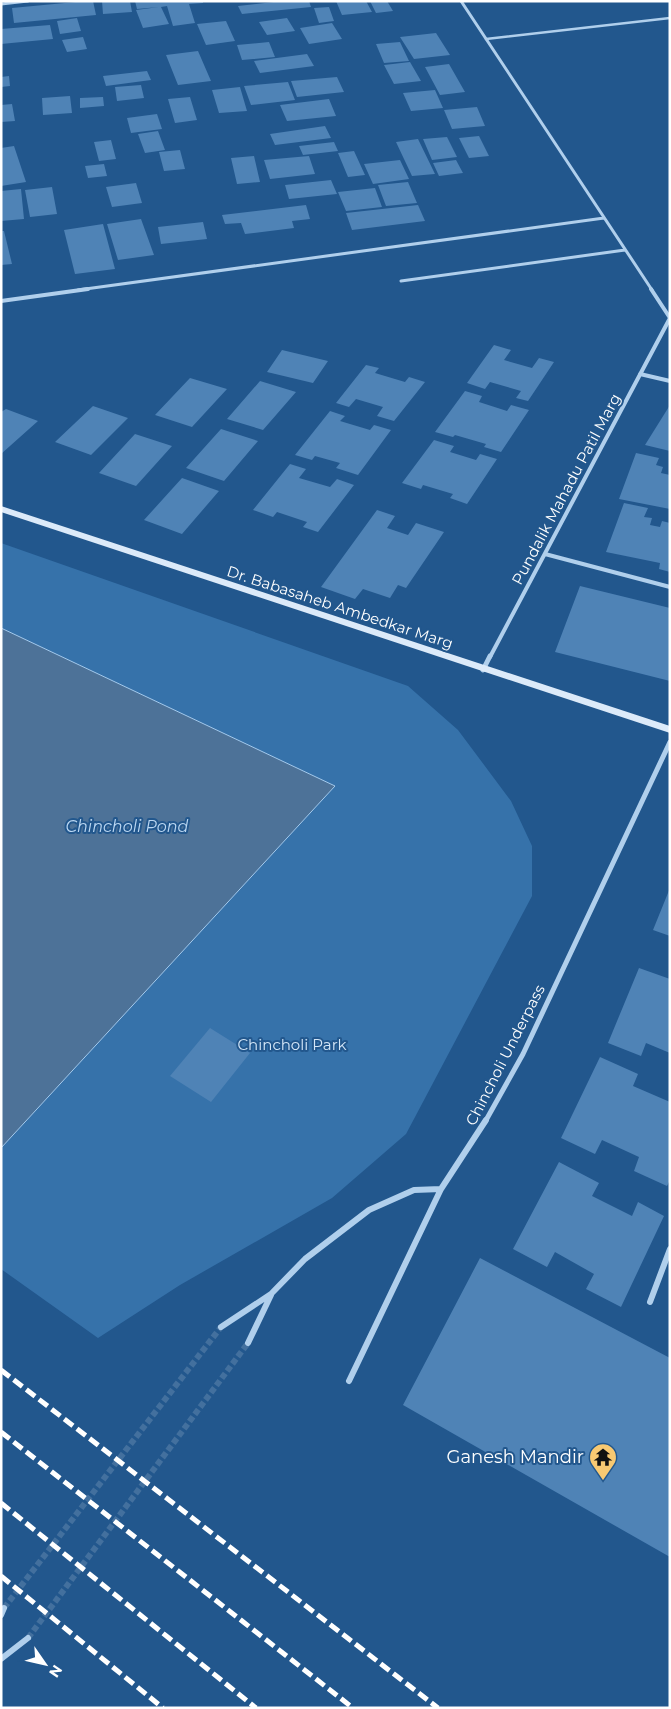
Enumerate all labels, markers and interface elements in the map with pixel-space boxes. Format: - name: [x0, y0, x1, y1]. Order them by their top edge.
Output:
- street label: Pundalik Mahadu Patil Marg: [507, 390, 625, 588]
- street label: Dr. Babasaheb Ambedkar Marg: [224, 561, 456, 653]
- water label: Chincholi Pond: [66, 817, 189, 836]
- street label: Chincholi Underpass: [461, 981, 549, 1129]
- park label: Chincholi Park: [237, 1035, 347, 1054]
- temple icon: Ganesh Mandir: [588, 1442, 618, 1481]
- place label: Ganesh Mandir: [447, 1446, 584, 1468]
- north arrow: [20, 1639, 70, 1689]
- text: N: [45, 1662, 66, 1681]

